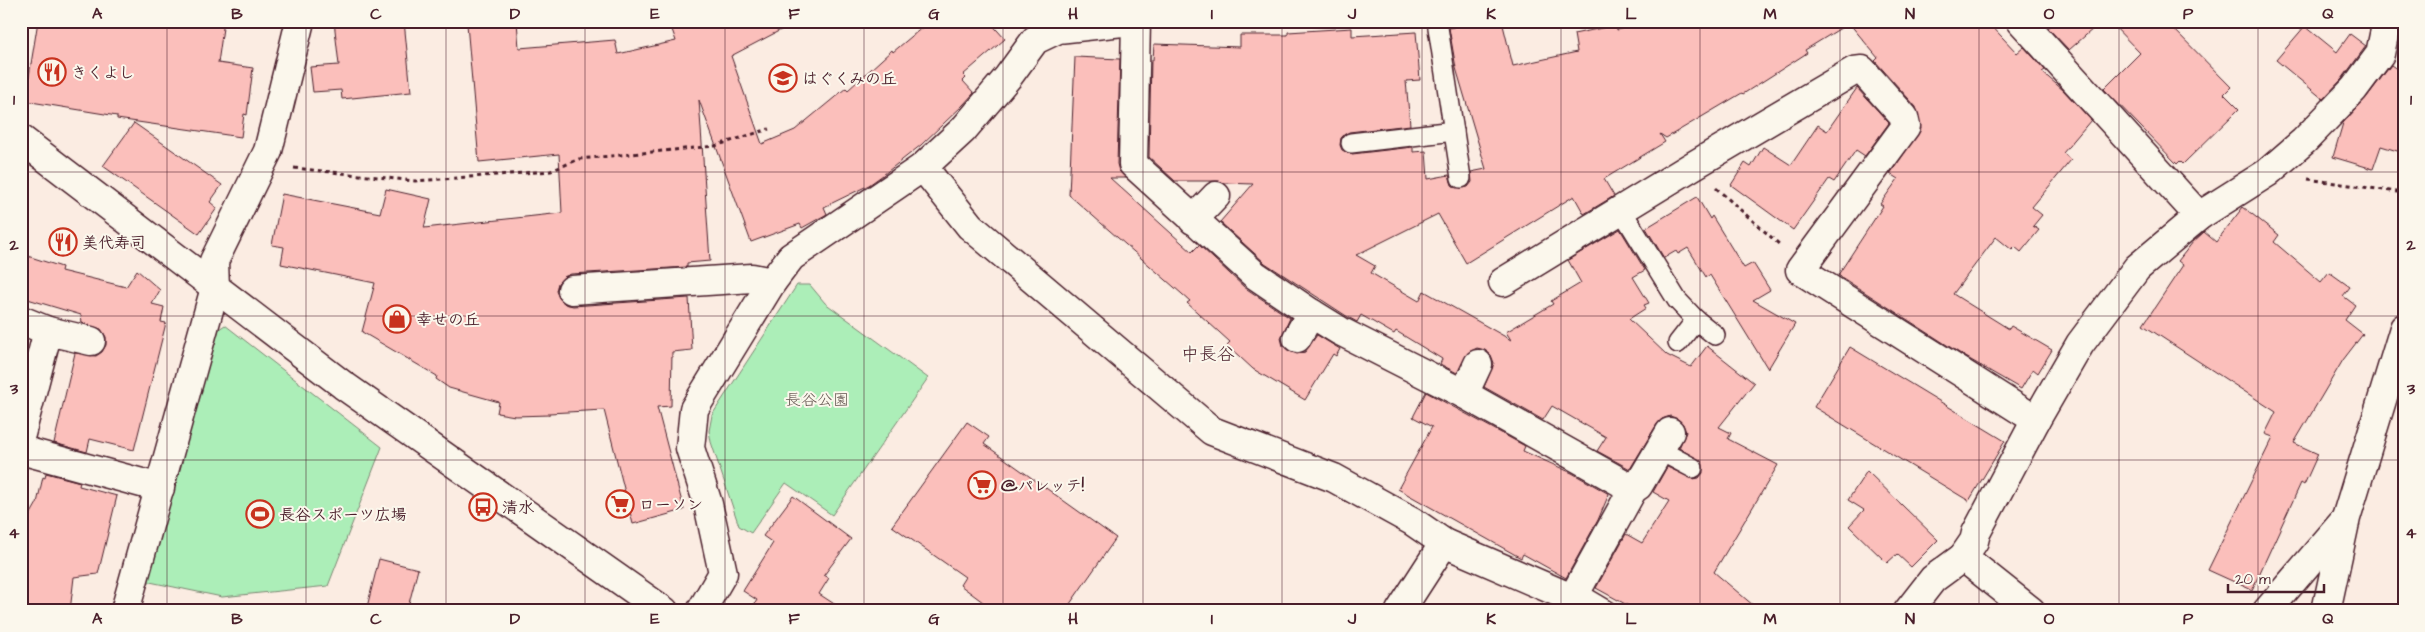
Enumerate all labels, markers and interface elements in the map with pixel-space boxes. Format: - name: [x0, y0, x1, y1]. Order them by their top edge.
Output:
- text: A: [92, 3, 103, 25]
- text: B: [231, 3, 243, 25]
- text: C: [370, 3, 382, 25]
- text: D: [510, 3, 521, 25]
- text: E: [650, 3, 660, 25]
- text: F: [788, 3, 800, 25]
- text: G: [928, 3, 940, 25]
- text: H: [1068, 3, 1078, 25]
- text: I: [1211, 3, 1213, 25]
- text: J: [1347, 3, 1357, 25]
- text: K: [1486, 3, 1496, 25]
- text: L: [1625, 3, 1637, 25]
- text: M: [1763, 3, 1777, 25]
- text: N: [1905, 3, 1915, 25]
- text: O: [2044, 3, 2055, 25]
- text: P: [2183, 3, 2194, 25]
- text: Q: [2322, 3, 2334, 25]
- restaurant icon: きくよし: [37, 57, 67, 87]
- place label: きくよし: [71, 62, 135, 84]
- school or university icon: はぐくみの丘: [768, 63, 798, 93]
- place label: はぐくみの丘: [802, 68, 897, 90]
- text: 1: [13, 89, 16, 111]
- text: 1: [2410, 89, 2413, 111]
- restaurant icon: 美代寿司: [48, 227, 78, 257]
- place label: 美代寿司: [82, 232, 146, 254]
- text: 2: [8, 234, 19, 256]
- text: 2: [2405, 234, 2416, 256]
- shop icon: 幸せの丘: [382, 304, 412, 334]
- place label: 幸せの丘: [416, 309, 480, 331]
- district label: 中長谷: [1181, 342, 1235, 367]
- text: 3: [9, 378, 19, 400]
- text: 3: [2406, 378, 2416, 400]
- park label: 長谷公園: [785, 389, 849, 411]
- supermarket icon: @パレッテ!: [967, 470, 997, 500]
- place label: @パレッテ!: [1001, 475, 1085, 497]
- supermarket icon: ローソン: [605, 489, 635, 519]
- bus stop icon: 清水: [468, 492, 498, 522]
- place label: ローソン: [639, 494, 703, 516]
- place label: 清水: [502, 497, 535, 519]
- sports icon: 長谷スポーツ広場: [245, 499, 275, 529]
- place label: 長谷スポーツ広場: [279, 504, 407, 526]
- text: 4: [9, 522, 20, 544]
- text: 4: [2406, 522, 2417, 544]
- scale bar: [2228, 562, 2324, 594]
- text: 20 m: [2235, 569, 2271, 590]
- text: A: [92, 608, 103, 630]
- text: B: [231, 608, 243, 630]
- text: C: [370, 608, 382, 630]
- text: D: [510, 608, 521, 630]
- text: E: [650, 608, 660, 630]
- text: F: [788, 608, 800, 630]
- text: G: [928, 608, 940, 630]
- text: H: [1068, 608, 1078, 630]
- text: I: [1211, 608, 1213, 630]
- text: J: [1347, 608, 1357, 630]
- text: K: [1486, 608, 1496, 630]
- text: L: [1625, 608, 1637, 630]
- text: M: [1763, 608, 1777, 630]
- text: N: [1905, 608, 1915, 630]
- text: O: [2044, 608, 2055, 630]
- text: P: [2183, 608, 2194, 630]
- text: Q: [2322, 608, 2334, 630]

